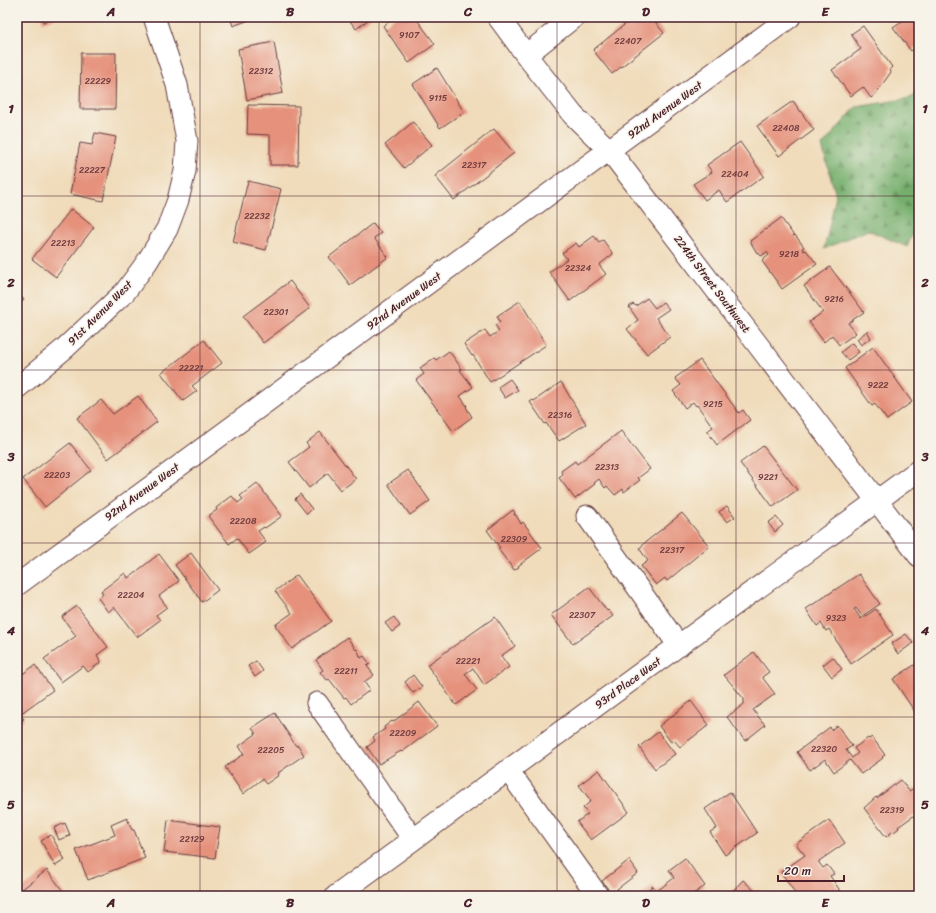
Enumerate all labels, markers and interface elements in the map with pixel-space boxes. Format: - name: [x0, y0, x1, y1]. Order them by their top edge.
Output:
- text: A: [106, 0, 115, 23]
- text: B: [286, 0, 295, 23]
- text: C: [463, 0, 473, 23]
- text: D: [642, 0, 650, 23]
- text: E: [821, 0, 830, 23]
- house number: 9107: [399, 27, 420, 43]
- house number: 22407: [615, 33, 642, 49]
- house number: 22312: [249, 63, 273, 79]
- house number: 22229: [85, 73, 112, 89]
- street label: 92nd Avenue West: [623, 76, 707, 144]
- house number: 9115: [429, 90, 448, 106]
- text: 1: [8, 97, 14, 120]
- text: 1: [922, 97, 928, 120]
- house number: 22408: [772, 120, 800, 136]
- house number: 22317: [462, 157, 487, 173]
- house number: 22227: [79, 162, 106, 178]
- house number: 22404: [721, 166, 749, 182]
- house number: 22232: [244, 208, 270, 224]
- street label: 224th Street Southwest: [669, 231, 755, 337]
- house number: 22213: [51, 235, 75, 251]
- house number: 9218: [779, 246, 800, 262]
- house number: 22324: [565, 260, 591, 276]
- street label: 92nd Avenue West: [362, 267, 446, 335]
- text: 2: [6, 271, 15, 294]
- text: 2: [920, 271, 929, 294]
- street label: 91st Avenue West: [63, 276, 137, 350]
- house number: 9216: [824, 291, 844, 307]
- house number: 22301: [264, 304, 289, 320]
- house number: 22221: [179, 360, 203, 376]
- house number: 9222: [867, 377, 889, 393]
- house number: 9215: [703, 396, 724, 412]
- house number: 22316: [548, 407, 572, 423]
- text: 3: [6, 445, 15, 468]
- text: 3: [920, 445, 929, 468]
- street label: 92nd Avenue West: [100, 458, 184, 526]
- house number: 22313: [595, 459, 619, 475]
- house number: 22203: [44, 467, 70, 483]
- house number: 9221: [758, 469, 778, 485]
- house number: 22208: [230, 513, 257, 529]
- house number: 22309: [501, 531, 528, 547]
- house number: 22317: [660, 542, 685, 558]
- house number: 22204: [118, 587, 145, 603]
- house number: 22307: [569, 607, 596, 623]
- house number: 9323: [826, 610, 846, 626]
- text: 4: [6, 619, 16, 642]
- text: 4: [920, 619, 930, 642]
- street label: 93rd Place West: [591, 652, 666, 714]
- house number: 22221: [456, 653, 480, 669]
- house number: 22211: [334, 663, 358, 679]
- house number: 22209: [390, 725, 417, 741]
- house number: 22320: [811, 741, 837, 757]
- house number: 22205: [258, 742, 285, 758]
- text: 5: [7, 793, 15, 816]
- text: 5: [921, 793, 929, 816]
- house number: 22319: [880, 802, 905, 818]
- house number: 22129: [180, 831, 205, 847]
- scale bar: [778, 857, 844, 883]
- text: 20 m: [784, 860, 811, 882]
- text: A: [106, 891, 115, 913]
- text: B: [286, 891, 295, 913]
- text: C: [463, 891, 473, 913]
- text: D: [642, 891, 650, 913]
- text: E: [821, 891, 830, 913]

